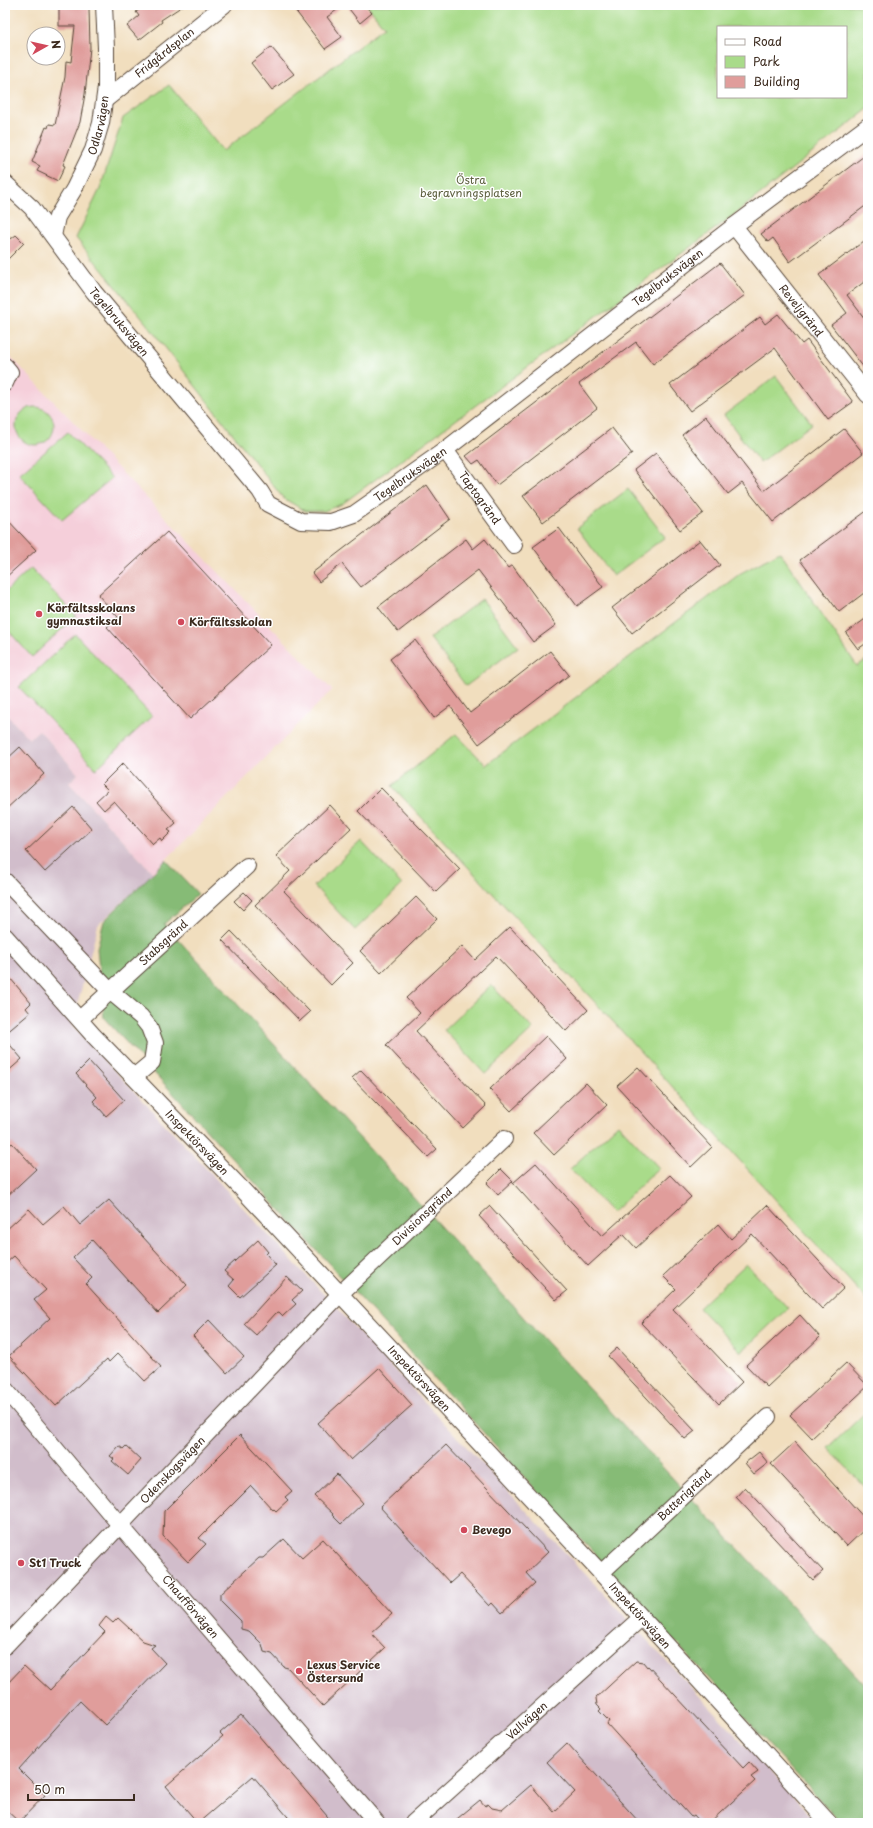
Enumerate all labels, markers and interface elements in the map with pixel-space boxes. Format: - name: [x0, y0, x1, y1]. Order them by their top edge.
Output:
- street label: Fridgårdsplan: [131, 23, 198, 81]
- north arrow: [26, 26, 66, 66]
- legend: [717, 26, 847, 98]
- text: Road: [753, 32, 782, 50]
- text: N: [47, 39, 65, 50]
- text: Park: [753, 52, 780, 70]
- text: Building: [753, 72, 800, 90]
- street label: Odlarvägen: [83, 94, 113, 158]
- park label: Östra begravningsplatsen: [420, 171, 522, 201]
- street label: Tegelbruksvägen: [628, 244, 706, 310]
- street label: Reveljgränd: [775, 280, 828, 340]
- street label: Tegelbruksvägen: [85, 283, 153, 360]
- street label: Tegelbruksvägen: [370, 442, 450, 506]
- street label: Taptogränd: [455, 467, 505, 528]
- place label: Körfältsskolans gymnastiksal: [47, 599, 135, 629]
- marker: Körfältsskolans gymnastiksal: [34, 609, 44, 619]
- place label: Körfältsskolan: [189, 613, 272, 630]
- marker: Körfältsskolan: [176, 617, 186, 627]
- street label: Stabsgränd: [135, 915, 191, 969]
- street label: Inspektörsvägen: [162, 1106, 233, 1179]
- street label: Divisionsgränd: [388, 1183, 456, 1249]
- street label: Inspektörsvägen: [384, 1341, 455, 1415]
- street label: Odenskogsvägen: [136, 1432, 209, 1507]
- street label: Batterigränd: [653, 1465, 715, 1524]
- place label: Bevego: [472, 1521, 512, 1538]
- marker: Bevego: [459, 1525, 469, 1535]
- place label: St1 Truck: [29, 1554, 82, 1571]
- marker: St1 Truck: [16, 1558, 26, 1568]
- street label: Chaufförvägen: [159, 1571, 223, 1642]
- street label: Inspektörsvägen: [605, 1578, 675, 1652]
- place label: Lexus Service Östersund: [307, 1656, 380, 1686]
- marker: Lexus Service Östersund: [294, 1666, 304, 1676]
- street label: Vallvägen: [502, 1697, 551, 1744]
- scale bar: [28, 1776, 134, 1802]
- text: 50 m: [34, 1780, 65, 1798]

